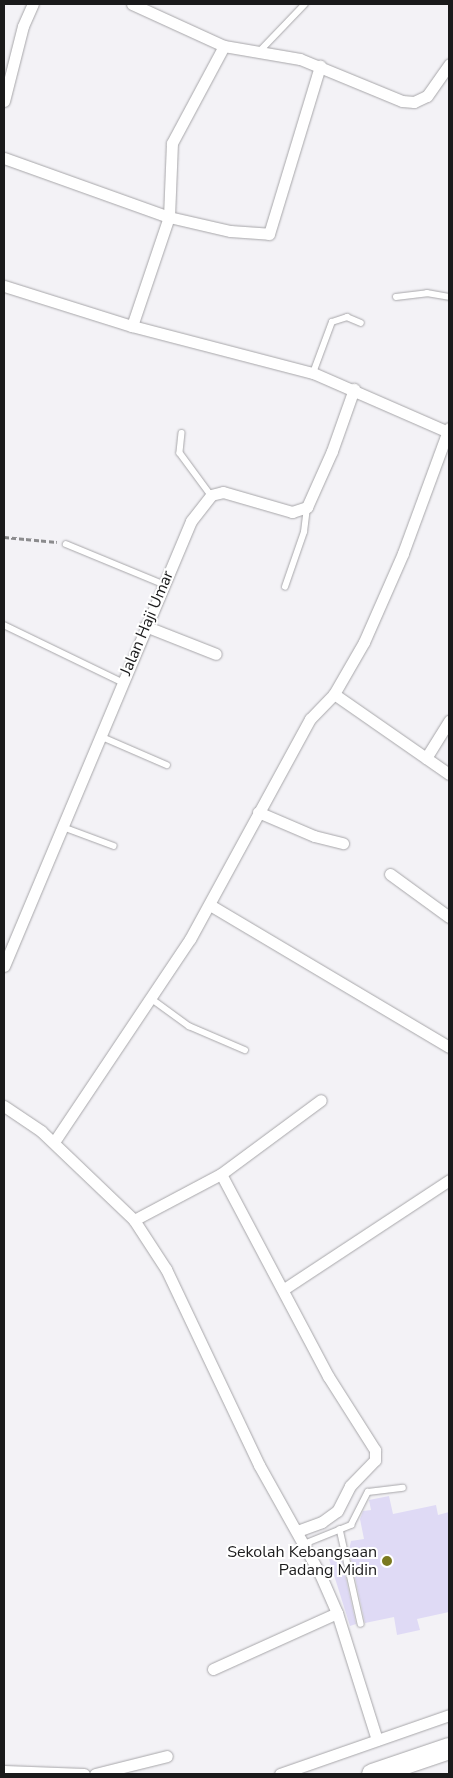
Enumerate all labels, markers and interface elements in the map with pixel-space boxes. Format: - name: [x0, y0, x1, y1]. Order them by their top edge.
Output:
- street label: Jalan Haji Umar: [116, 568, 178, 678]
- place label: Sekolah Kebangsaan Padang Midin: [227, 1542, 377, 1580]
- marker: Sekolah Kebangsaan Padang Midin: [381, 1555, 393, 1567]

